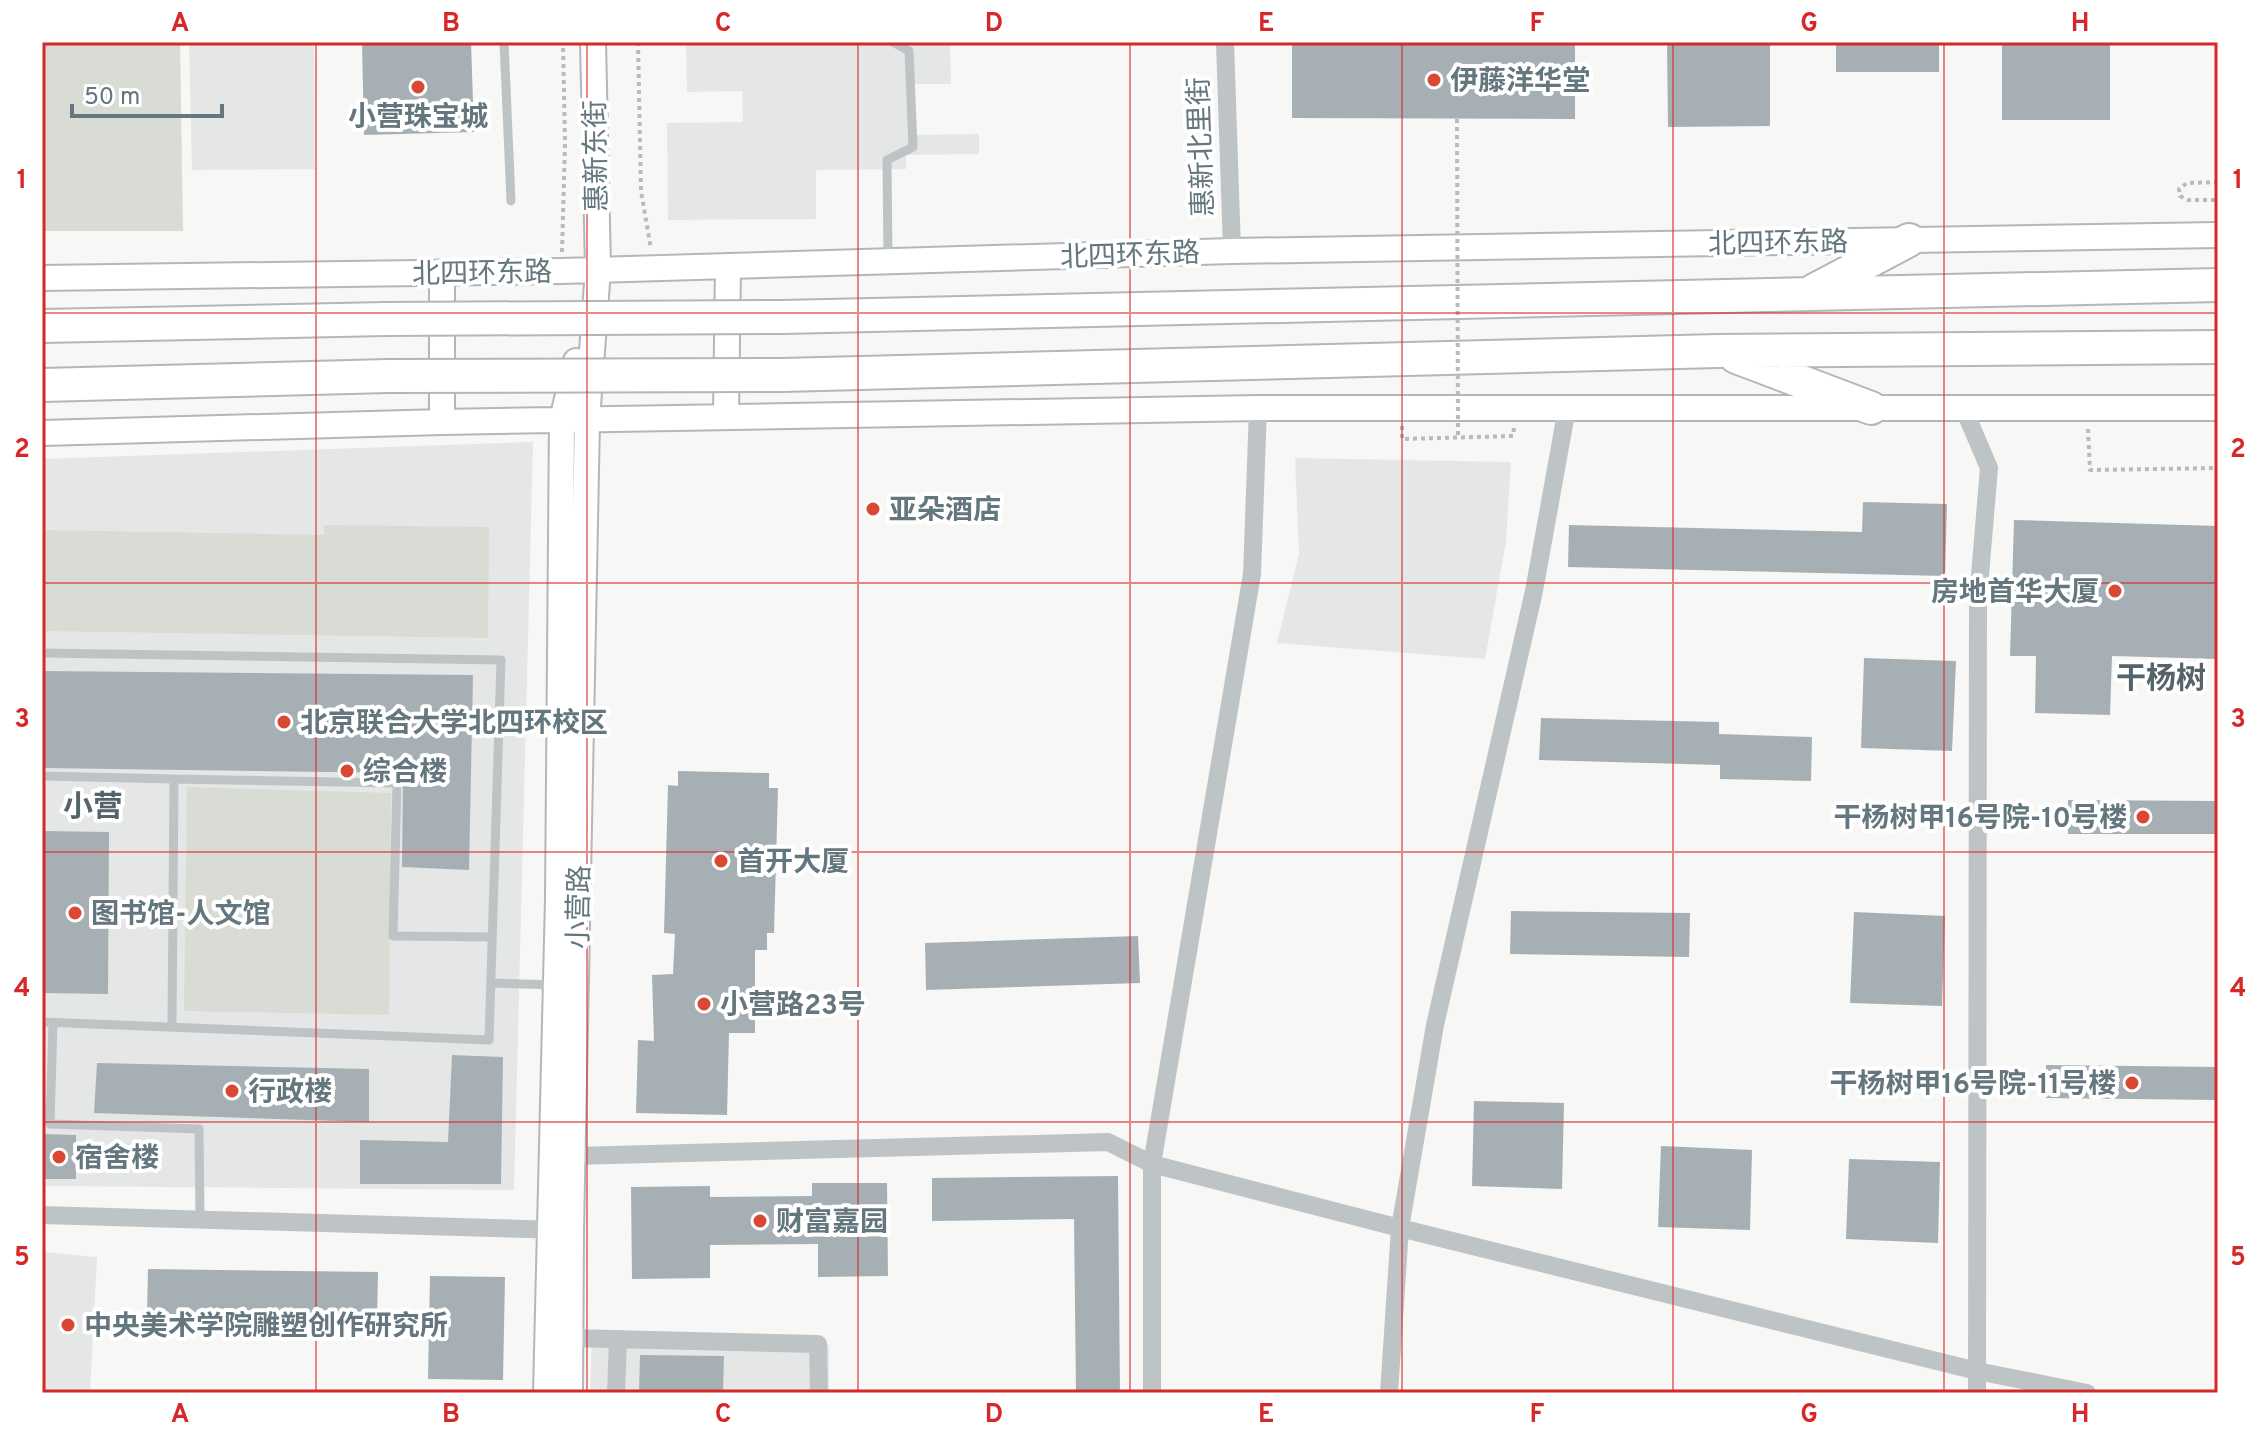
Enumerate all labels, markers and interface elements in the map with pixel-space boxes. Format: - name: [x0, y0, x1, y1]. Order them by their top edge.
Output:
- text: A: [171, 8, 189, 41]
- text: B: [442, 8, 460, 41]
- text: C: [715, 8, 731, 41]
- text: D: [985, 8, 1003, 41]
- text: E: [1258, 8, 1274, 41]
- text: F: [1530, 8, 1545, 41]
- text: G: [1800, 8, 1818, 41]
- text: H: [2071, 8, 2089, 41]
- place label: 伊藤洋华堂: [1450, 65, 1590, 101]
- scale bar: [72, 68, 222, 118]
- marker: 伊藤洋华堂: [1425, 71, 1443, 89]
- street label: 惠新北里街: [1183, 76, 1223, 217]
- marker: 小营珠宝城: [409, 78, 427, 96]
- text: 50 m: [84, 83, 140, 113]
- street label: 惠新东街: [579, 100, 617, 212]
- place label: 小营珠宝城: [348, 101, 488, 137]
- text: 1: [17, 165, 27, 198]
- text: 1: [2233, 165, 2243, 198]
- street label: 北四环东路: [1708, 226, 1848, 264]
- street label: 北四环东路: [1060, 237, 1201, 277]
- street label: 北四环东路: [412, 256, 552, 294]
- text: 2: [14, 434, 30, 467]
- text: 2: [2230, 434, 2246, 467]
- place label: 亚朵酒店: [889, 494, 1001, 530]
- marker: 亚朵酒店: [864, 500, 882, 518]
- place label: 房地首华大厦: [1931, 576, 2099, 612]
- marker: 房地首华大厦: [2106, 582, 2124, 600]
- district label: 干杨树: [2116, 662, 2206, 699]
- text: 3: [14, 704, 30, 737]
- text: 3: [2230, 704, 2246, 737]
- place label: 北京联合大学北四环校区: [300, 707, 608, 743]
- marker: 北京联合大学北四环校区: [275, 713, 293, 731]
- place label: 综合楼: [363, 756, 447, 792]
- marker: 综合楼: [338, 762, 356, 780]
- district label: 小营: [63, 790, 123, 827]
- place label: 干杨树甲16号院-10号楼: [1833, 802, 2127, 838]
- marker: 干杨树甲16号院-10号楼: [2134, 808, 2152, 826]
- place label: 首开大厦: [737, 846, 849, 882]
- marker: 首开大厦: [712, 852, 730, 870]
- street label: 小营路: [562, 865, 600, 949]
- place label: 图书馆-人文馆: [91, 898, 271, 934]
- marker: 图书馆-人文馆: [66, 904, 84, 922]
- text: 4: [14, 973, 30, 1006]
- text: 4: [2230, 973, 2246, 1006]
- place label: 小营路23号: [720, 989, 866, 1025]
- marker: 小营路23号: [695, 995, 713, 1013]
- place label: 干杨树甲16号院-11号楼: [1830, 1068, 2116, 1104]
- marker: 干杨树甲16号院-11号楼: [2123, 1074, 2141, 1092]
- place label: 行政楼: [248, 1076, 332, 1112]
- marker: 行政楼: [223, 1082, 241, 1100]
- place label: 宿舍楼: [75, 1142, 159, 1178]
- marker: 宿舍楼: [50, 1148, 68, 1166]
- place label: 财富嘉园: [776, 1206, 888, 1242]
- marker: 财富嘉园: [751, 1212, 769, 1230]
- text: 5: [14, 1242, 30, 1275]
- text: 5: [2230, 1242, 2246, 1275]
- place label: 中央美术学院雕塑创作研究所: [84, 1310, 448, 1346]
- marker: 中央美术学院雕塑创作研究所: [59, 1316, 77, 1334]
- text: A: [171, 1399, 189, 1432]
- text: B: [442, 1399, 460, 1432]
- text: C: [715, 1399, 731, 1432]
- text: D: [985, 1399, 1003, 1432]
- text: E: [1258, 1399, 1274, 1432]
- text: F: [1530, 1399, 1545, 1432]
- text: G: [1800, 1399, 1818, 1432]
- text: H: [2071, 1399, 2089, 1432]

